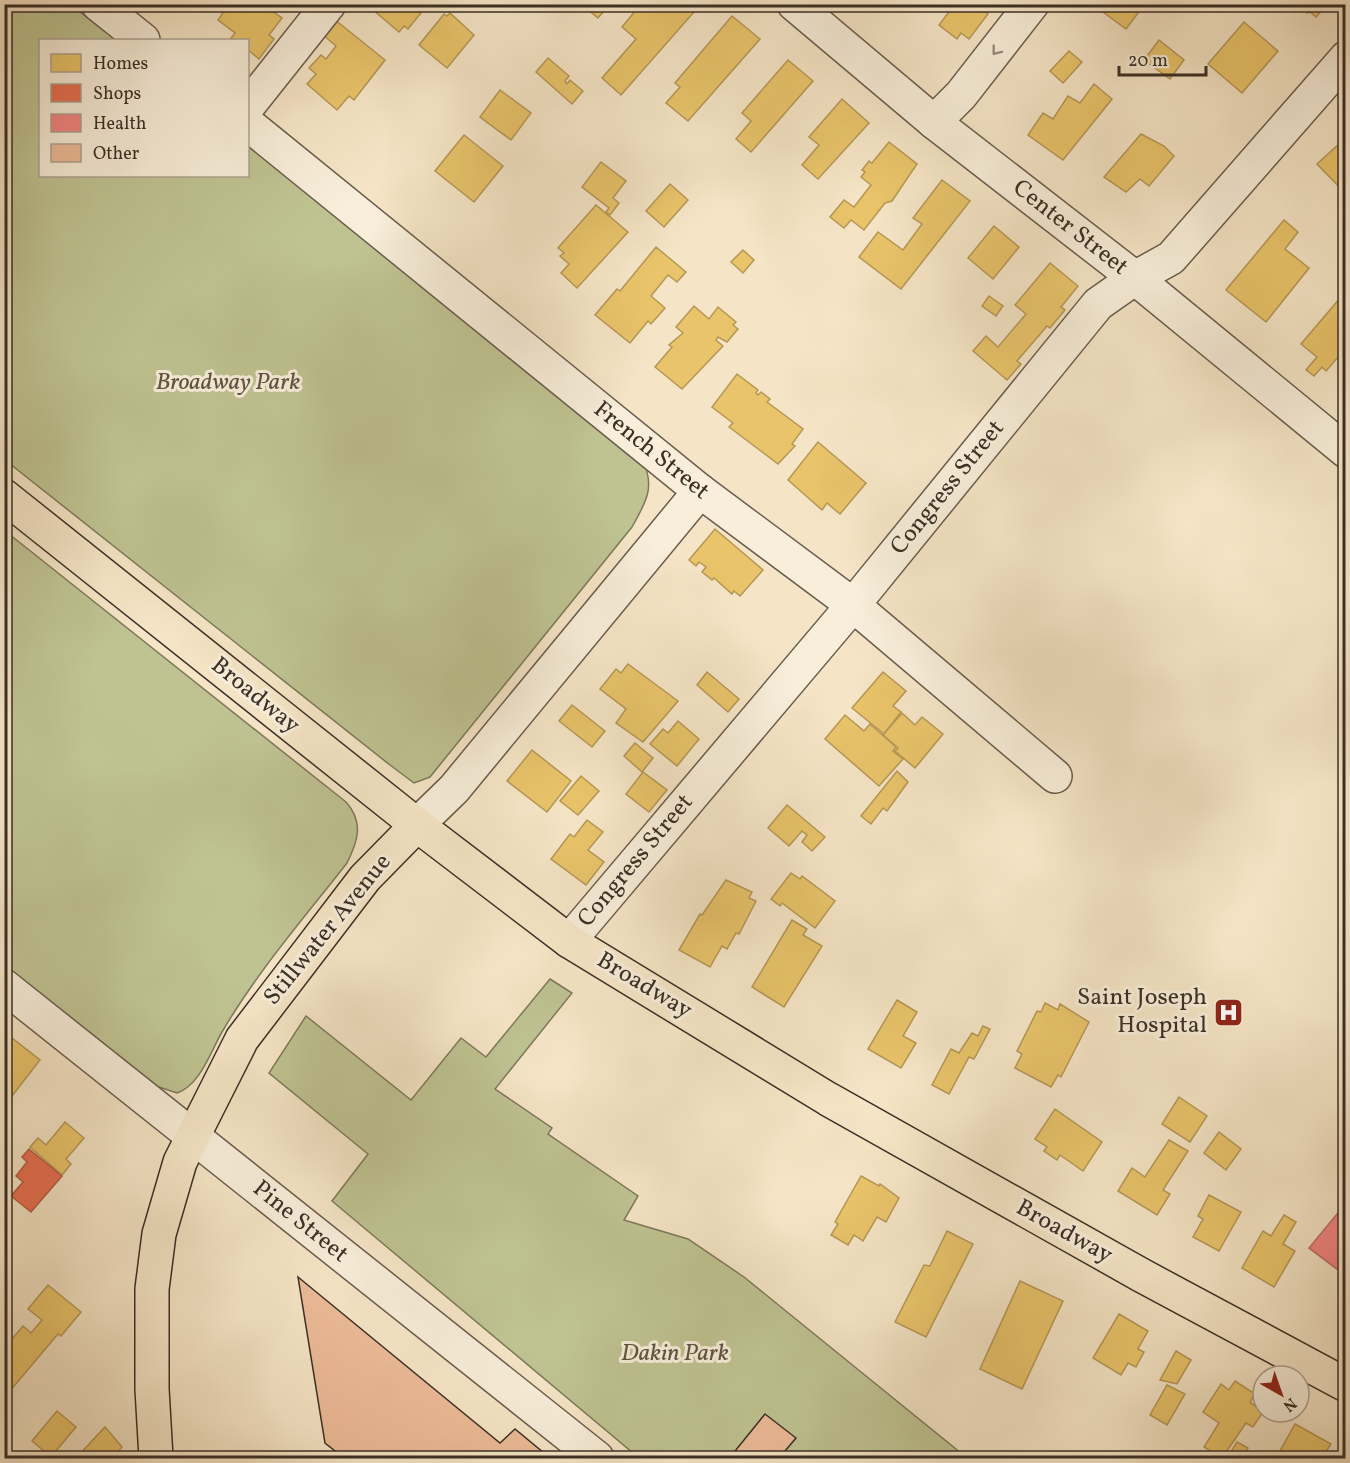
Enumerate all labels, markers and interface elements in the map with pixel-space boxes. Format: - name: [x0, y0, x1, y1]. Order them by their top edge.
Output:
- legend: [39, 39, 249, 177]
- scale bar: [1119, 39, 1206, 77]
- one-way arrow: [992, 44, 1003, 55]
- text: 20 m: [1128, 49, 1168, 74]
- text: Homes: [93, 52, 148, 77]
- text: Shops: [93, 82, 141, 107]
- text: Health: [93, 112, 147, 137]
- text: Other: [93, 142, 140, 167]
- street label: Center Street: [1005, 172, 1135, 284]
- park label: Broadway Park: [156, 366, 300, 400]
- street label: French Street: [586, 394, 716, 508]
- street label: Congress Street: [883, 413, 1013, 563]
- street label: Broadway: [203, 649, 307, 743]
- street label: Congress Street: [570, 787, 702, 935]
- street label: Stillwater Avenue: [256, 847, 400, 1013]
- street label: Broadway: [590, 944, 698, 1028]
- place label: Saint Joseph Hospital: [1077, 981, 1207, 1043]
- hospital icon: Saint Joseph Hospital: [1212, 996, 1244, 1028]
- street label: Pine Street: [245, 1173, 355, 1271]
- street label: Broadway: [1009, 1191, 1119, 1273]
- park label: Dakin Park: [621, 1337, 729, 1371]
- north arrow: [1251, 1364, 1311, 1424]
- text: N: [1278, 1392, 1301, 1416]

